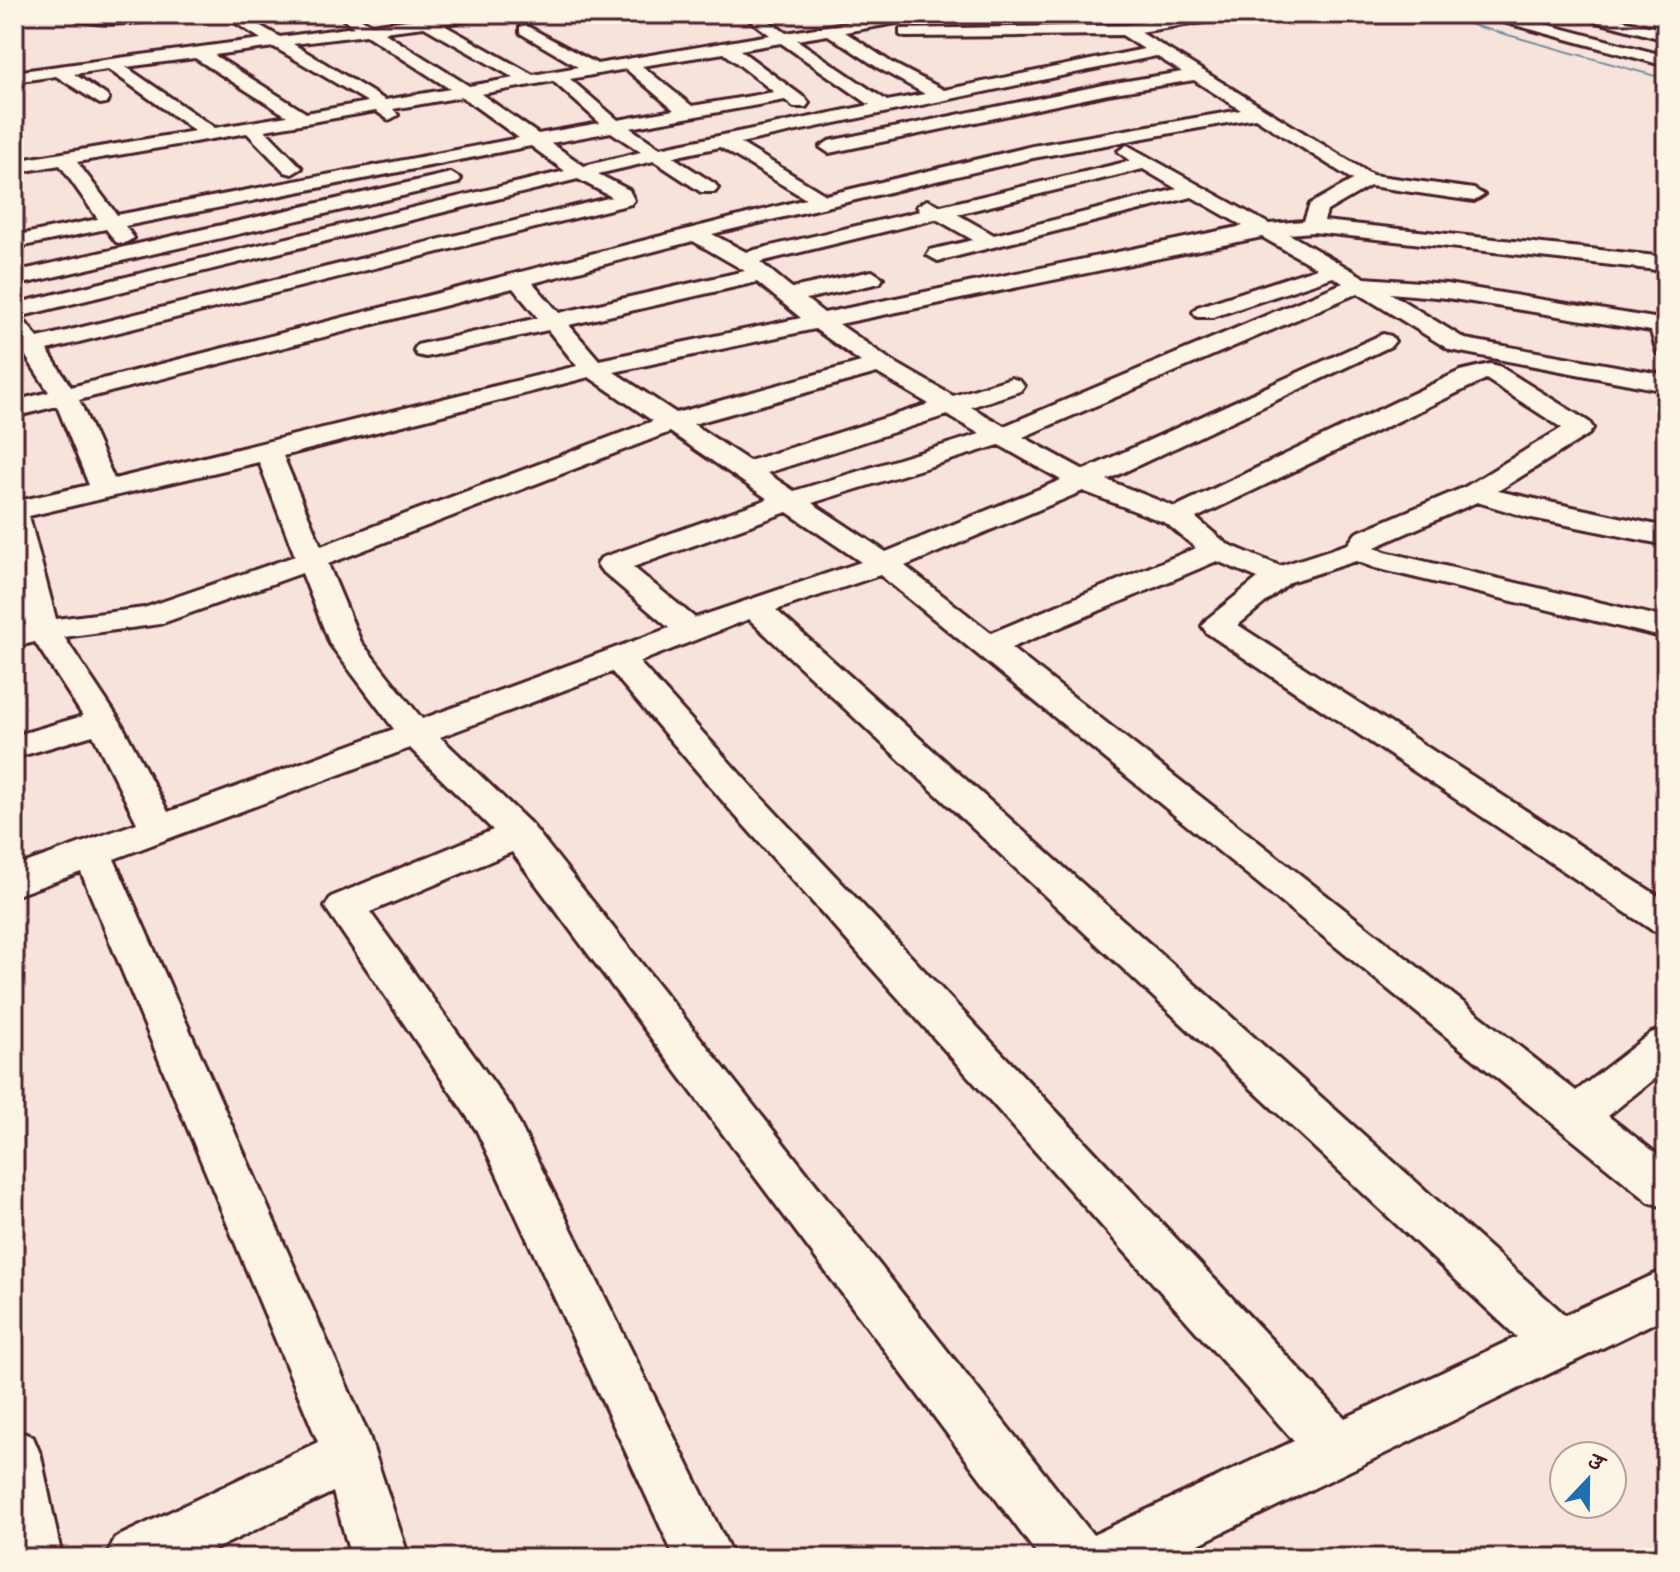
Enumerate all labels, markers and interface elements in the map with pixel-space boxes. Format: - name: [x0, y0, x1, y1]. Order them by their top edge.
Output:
- north arrow: [1548, 1440, 1628, 1520]
- text: उ: [1582, 1445, 1611, 1484]

